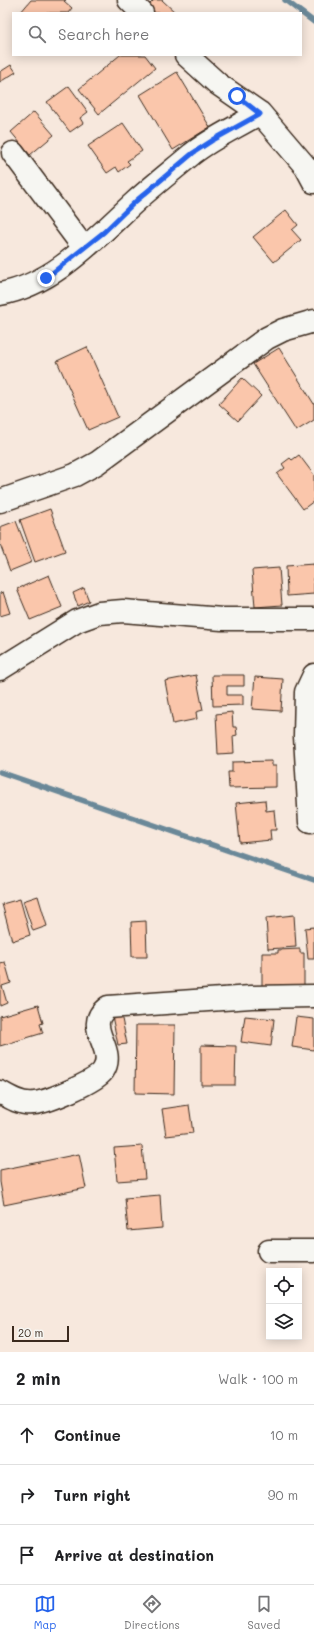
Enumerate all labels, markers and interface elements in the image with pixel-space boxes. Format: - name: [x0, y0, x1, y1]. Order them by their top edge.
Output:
- search box: [12, 12, 302, 56]
- icon: search: [26, 23, 48, 45]
- text: Search here: [58, 24, 149, 44]
- route start: [228, 87, 246, 105]
- route end: [37, 269, 55, 287]
- map controls: [266, 1268, 302, 1340]
- button: locate: [266, 1268, 302, 1304]
- button: layers: [266, 1304, 302, 1340]
- scale bar: [12, 1324, 69, 1343]
- text: 20 m: [18, 1325, 43, 1340]
- text: 2 min: [16, 1367, 61, 1389]
- text: Walk · 100 m: [218, 1370, 298, 1387]
- icon: ahead: [16, 1424, 38, 1446]
- text: Continue: [54, 1425, 121, 1445]
- text: 10 m: [270, 1426, 298, 1443]
- icon: right: [16, 1484, 38, 1506]
- text: Turn right: [54, 1485, 131, 1505]
- text: 90 m: [268, 1486, 298, 1503]
- icon: arrive: [16, 1544, 38, 1566]
- text: Arrive at destination: [54, 1545, 214, 1565]
- tab: Map: [34, 1593, 56, 1632]
- tab: Directions: [124, 1593, 180, 1632]
- tab: Saved: [247, 1593, 280, 1632]

